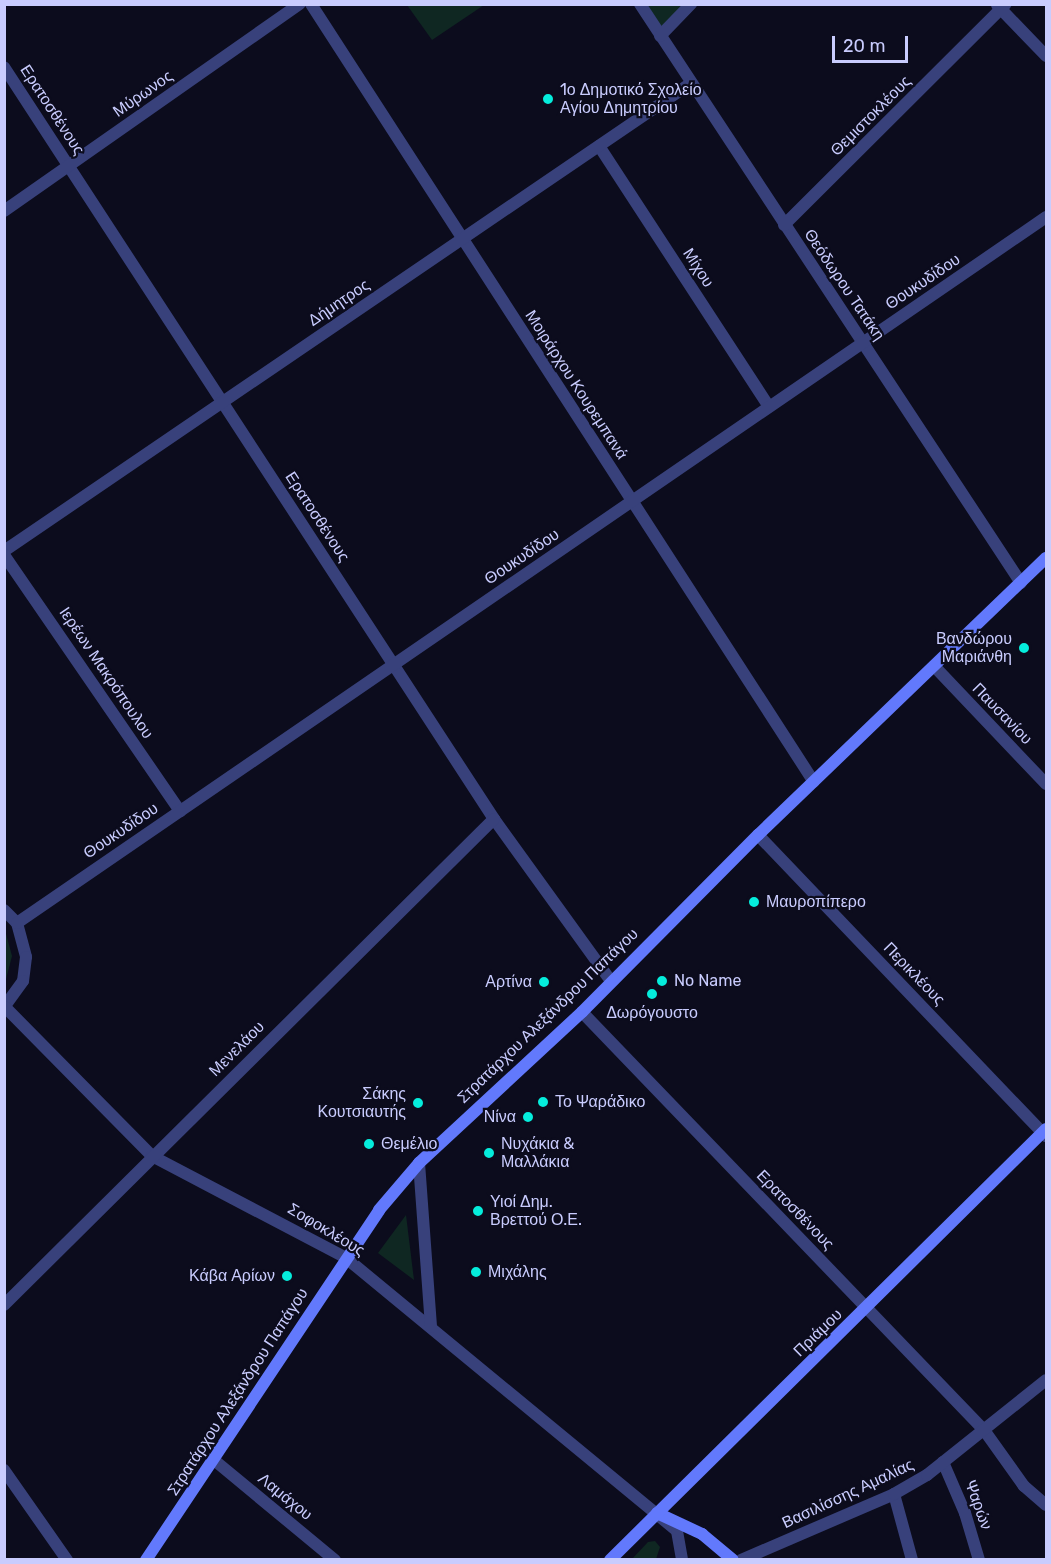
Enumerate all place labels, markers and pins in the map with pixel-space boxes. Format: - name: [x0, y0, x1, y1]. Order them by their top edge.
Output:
- place label: 1ο Δημοτικό Σχολείο Αγίου Δημητρίου: [560, 80, 702, 118]
- marker: 1ο Δημοτικό Σχολείο Αγίου Δημητρίου: [541, 92, 555, 106]
- place label: Βανδώρου Μαριάνθη: [936, 629, 1012, 667]
- marker: Βανδώρου Μαριάνθη: [1017, 641, 1031, 655]
- place label: Μαυροπίπερο: [766, 892, 866, 912]
- marker: Μαυροπίπερο: [747, 895, 761, 909]
- place label: No Name: [674, 971, 741, 991]
- place label: Αρτίνα: [485, 972, 532, 992]
- marker: No Name: [655, 974, 669, 988]
- marker: Αρτίνα: [537, 975, 551, 989]
- marker: Δωρόγουστο: [645, 987, 659, 1001]
- place label: Δωρόγουστο: [606, 1003, 698, 1023]
- place label: Σάκης Κουτσιαυτής: [317, 1084, 406, 1122]
- place label: Το Ψαράδικο: [555, 1092, 645, 1112]
- marker: Το Ψαράδικο: [536, 1095, 550, 1109]
- marker: Σάκης Κουτσιαυτής: [411, 1096, 425, 1110]
- place label: Νίνα: [484, 1107, 516, 1127]
- marker: Νίνα: [521, 1110, 535, 1124]
- place label: Θεμέλιο: [381, 1134, 437, 1154]
- place label: Νυχάκια & Μαλλάκια: [501, 1134, 574, 1172]
- marker: Θεμέλιο: [362, 1137, 376, 1151]
- marker: Νυχάκια & Μαλλάκια: [482, 1146, 496, 1160]
- place label: Υιοί Δημ. Βρεττού Ο.Ε.: [490, 1192, 582, 1230]
- marker: Υιοί Δημ. Βρεττού Ο.Ε.: [471, 1204, 485, 1218]
- place label: Μιχάλης: [488, 1262, 547, 1282]
- marker: Μιχάλης: [469, 1265, 483, 1279]
- place label: Κάβα Αρίων: [189, 1266, 275, 1286]
- marker: Κάβα Αρίων: [280, 1269, 294, 1283]

